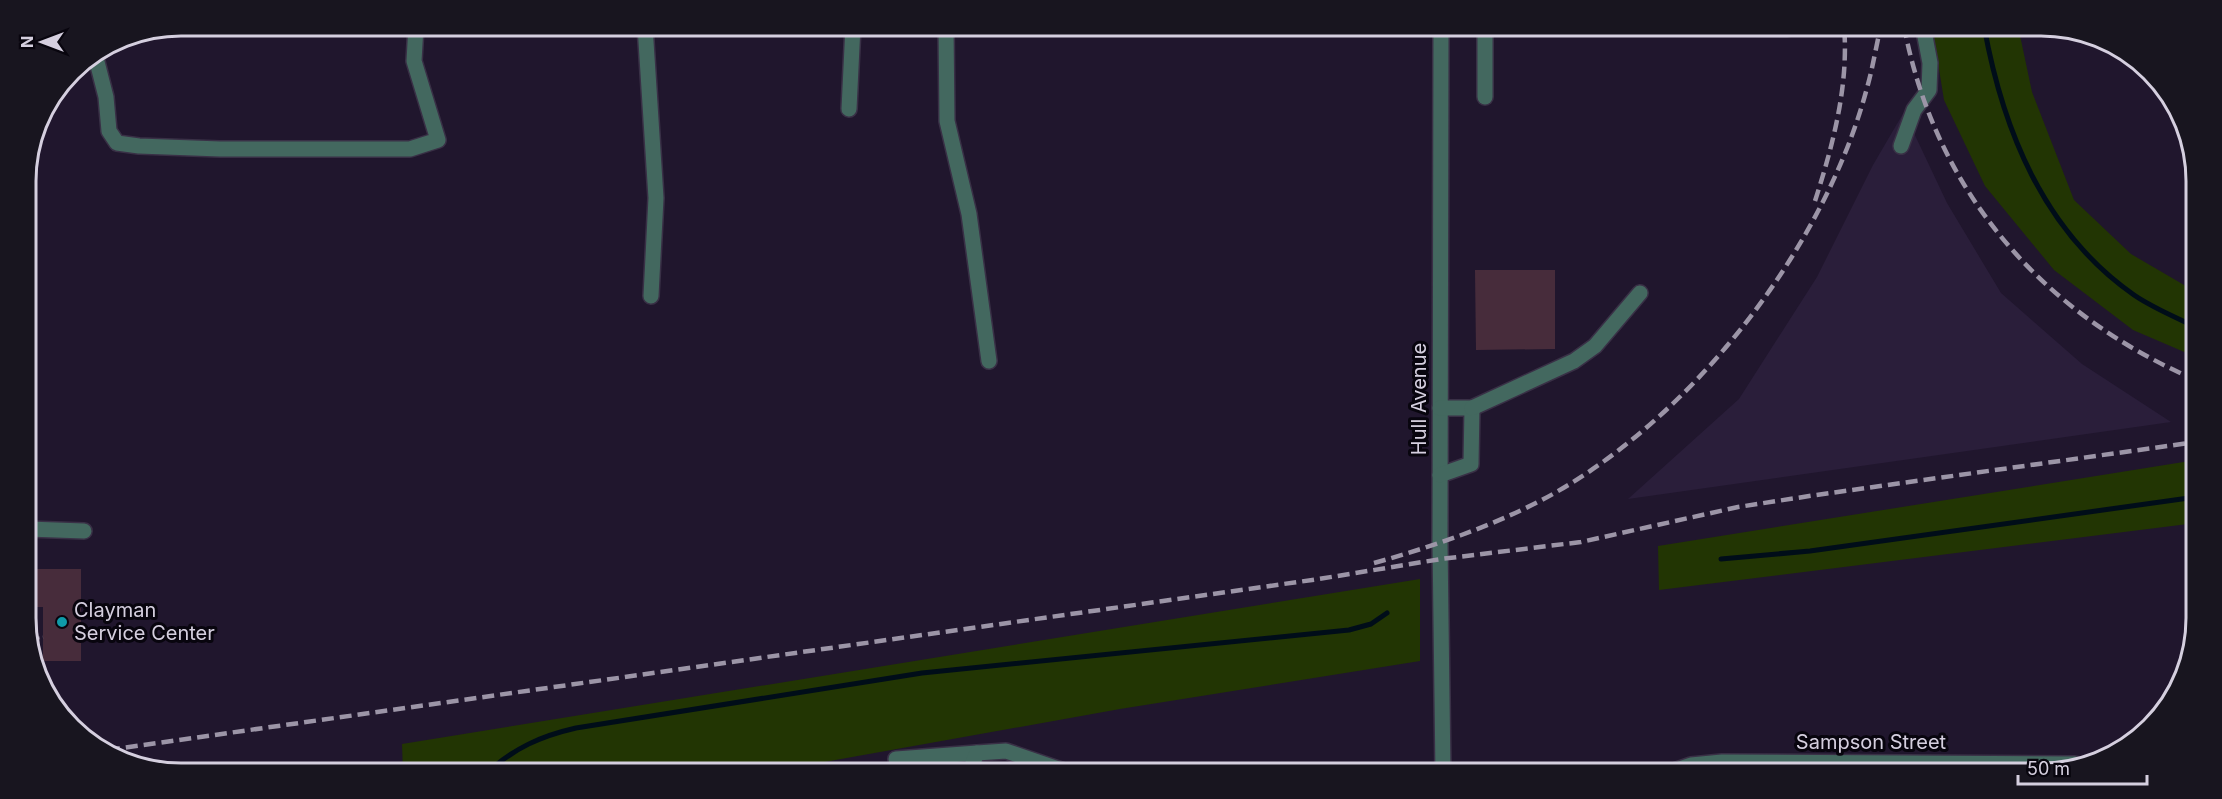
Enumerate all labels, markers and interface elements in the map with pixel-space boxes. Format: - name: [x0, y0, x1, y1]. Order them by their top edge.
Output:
- north arrow: [12, 12, 72, 72]
- text: N: [17, 36, 37, 48]
- street label: Hull Avenue: [1407, 343, 1431, 455]
- place label: Clayman Service Center: [74, 598, 215, 645]
- marker: Clayman Service Center: [55, 615, 69, 629]
- street label: Sampson Street: [1796, 730, 1947, 754]
- scale bar: [2018, 748, 2147, 786]
- text: 50 m: [2027, 758, 2070, 779]

